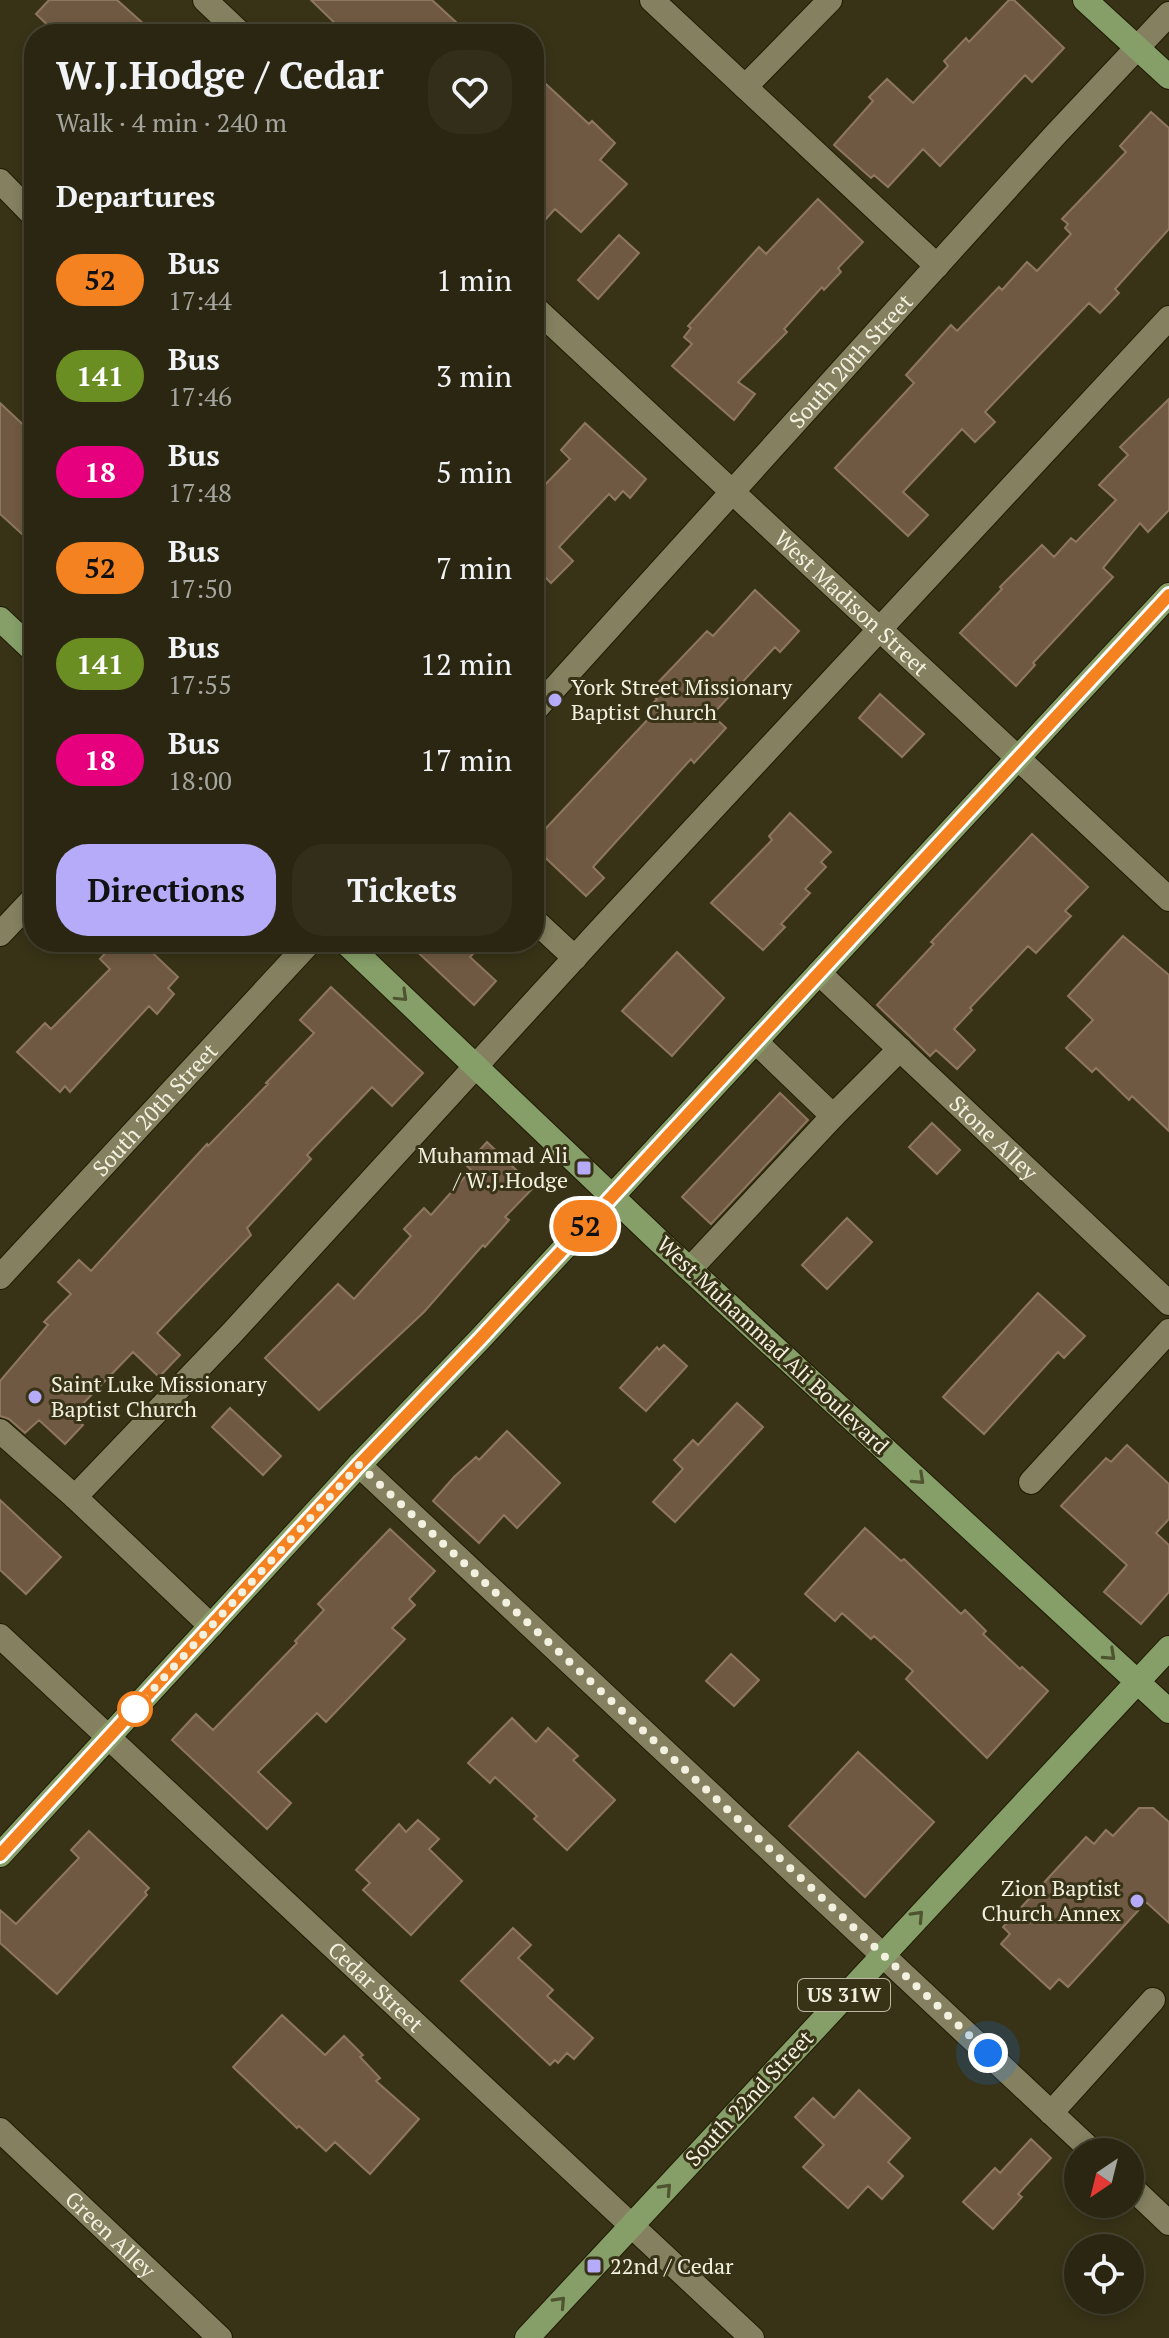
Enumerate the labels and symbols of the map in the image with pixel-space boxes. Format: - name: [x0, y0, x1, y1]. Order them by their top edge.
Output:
- street label: South 20th Street: [782, 287, 919, 434]
- street label: West Madison Street: [768, 523, 935, 682]
- place label: York Street Missionary Baptist Church: [571, 672, 793, 726]
- marker: York Street Missionary Baptist Church: [546, 691, 564, 709]
- one-way arrow: [393, 986, 407, 1001]
- street label: South 20th Street: [86, 1036, 223, 1182]
- street label: Stone Alley: [944, 1089, 1045, 1187]
- place label: Muhammad Ali / W.J.Hodge: [418, 1140, 568, 1194]
- marker: Muhammad Ali / W.J.Hodge: [575, 1159, 593, 1177]
- line badge: 52: [549, 1200, 621, 1252]
- street label: West Muhammad Ali Boulevard: [651, 1229, 896, 1460]
- place label: Saint Luke Missionary Baptist Church: [51, 1369, 268, 1423]
- marker: Saint Luke Missionary Baptist Church: [26, 1388, 44, 1406]
- one-way arrow: [909, 1470, 924, 1484]
- one-way arrow: [1101, 1646, 1115, 1661]
- unlabelled marker: [118, 1692, 152, 1726]
- place label: Zion Baptist Church Annex: [981, 1873, 1122, 1927]
- marker: Zion Baptist Church Annex: [1128, 1892, 1146, 1910]
- one-way arrow: [909, 1910, 923, 1925]
- street label: Cedar Street: [322, 1935, 430, 2038]
- road number: US 31W: [798, 1979, 890, 2011]
- street label: South 22nd Street: [678, 2023, 819, 2172]
- your location: [968, 2033, 1008, 2073]
- north arrow: [1064, 2138, 1144, 2218]
- one-way arrow: [656, 2183, 670, 2198]
- street label: Green Alley: [59, 2184, 163, 2284]
- place label: 22nd / Cedar: [610, 2251, 734, 2280]
- marker: 22nd / Cedar: [585, 2257, 603, 2275]
- one-way arrow: [551, 2297, 566, 2311]

